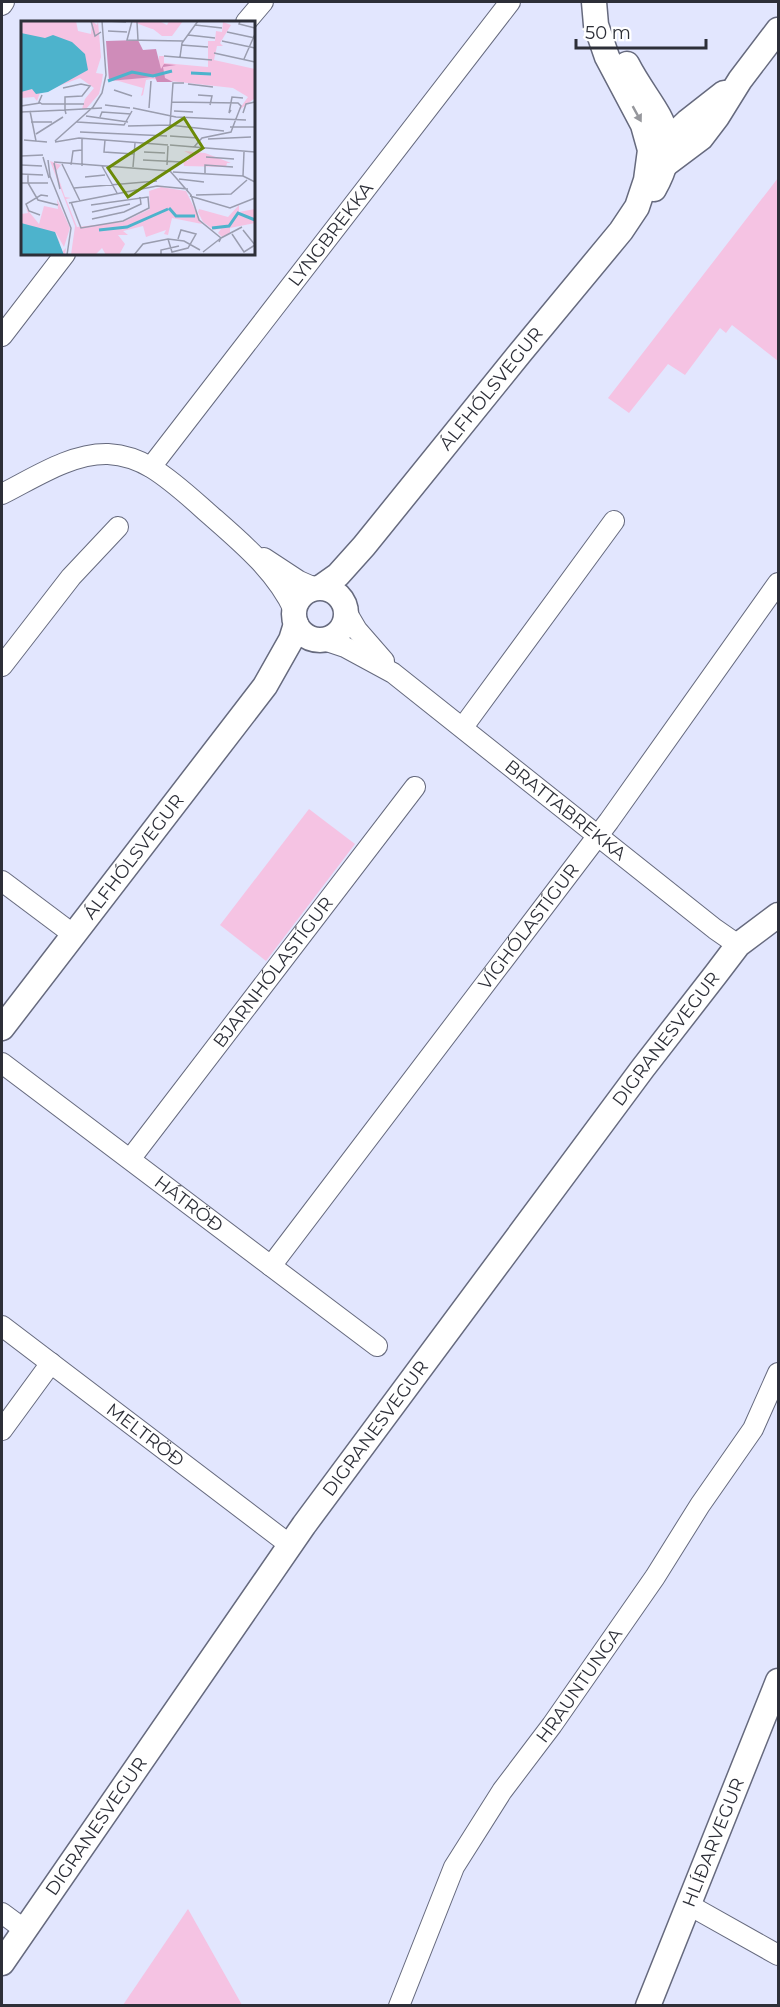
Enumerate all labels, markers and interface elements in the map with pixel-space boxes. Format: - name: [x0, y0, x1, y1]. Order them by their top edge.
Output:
- scale bar: [576, 12, 706, 50]
- inset map: [21, 21, 255, 255]
- text: 50 m: [585, 22, 631, 44]
- one-way arrow: [632, 105, 642, 122]
- street label: LYNGBREKKA: [284, 178, 378, 291]
- street label: ÁLFHÓLSVEGUR: [435, 323, 548, 455]
- street label: BRATTABREKKA: [500, 755, 631, 865]
- street label: ÁLFHÓLSVEGUR: [79, 790, 189, 924]
- street label: VÍGHÓLASTÍGUR: [474, 859, 584, 994]
- street label: BJARNHÓLASTÍGUR: [209, 892, 338, 1052]
- street label: DIGRANESVEGUR: [608, 968, 724, 1110]
- street label: HÁTRÖÐ: [150, 1171, 228, 1237]
- street label: DIGRANESVEGUR: [318, 1356, 433, 1501]
- street label: MELTRÖÐ: [102, 1398, 189, 1472]
- street label: HRAUNTUNGA: [531, 1624, 627, 1747]
- street label: DIGRANESVEGUR: [41, 1753, 152, 1900]
- street label: HLÍÐARVEGUR: [678, 1775, 749, 1910]

